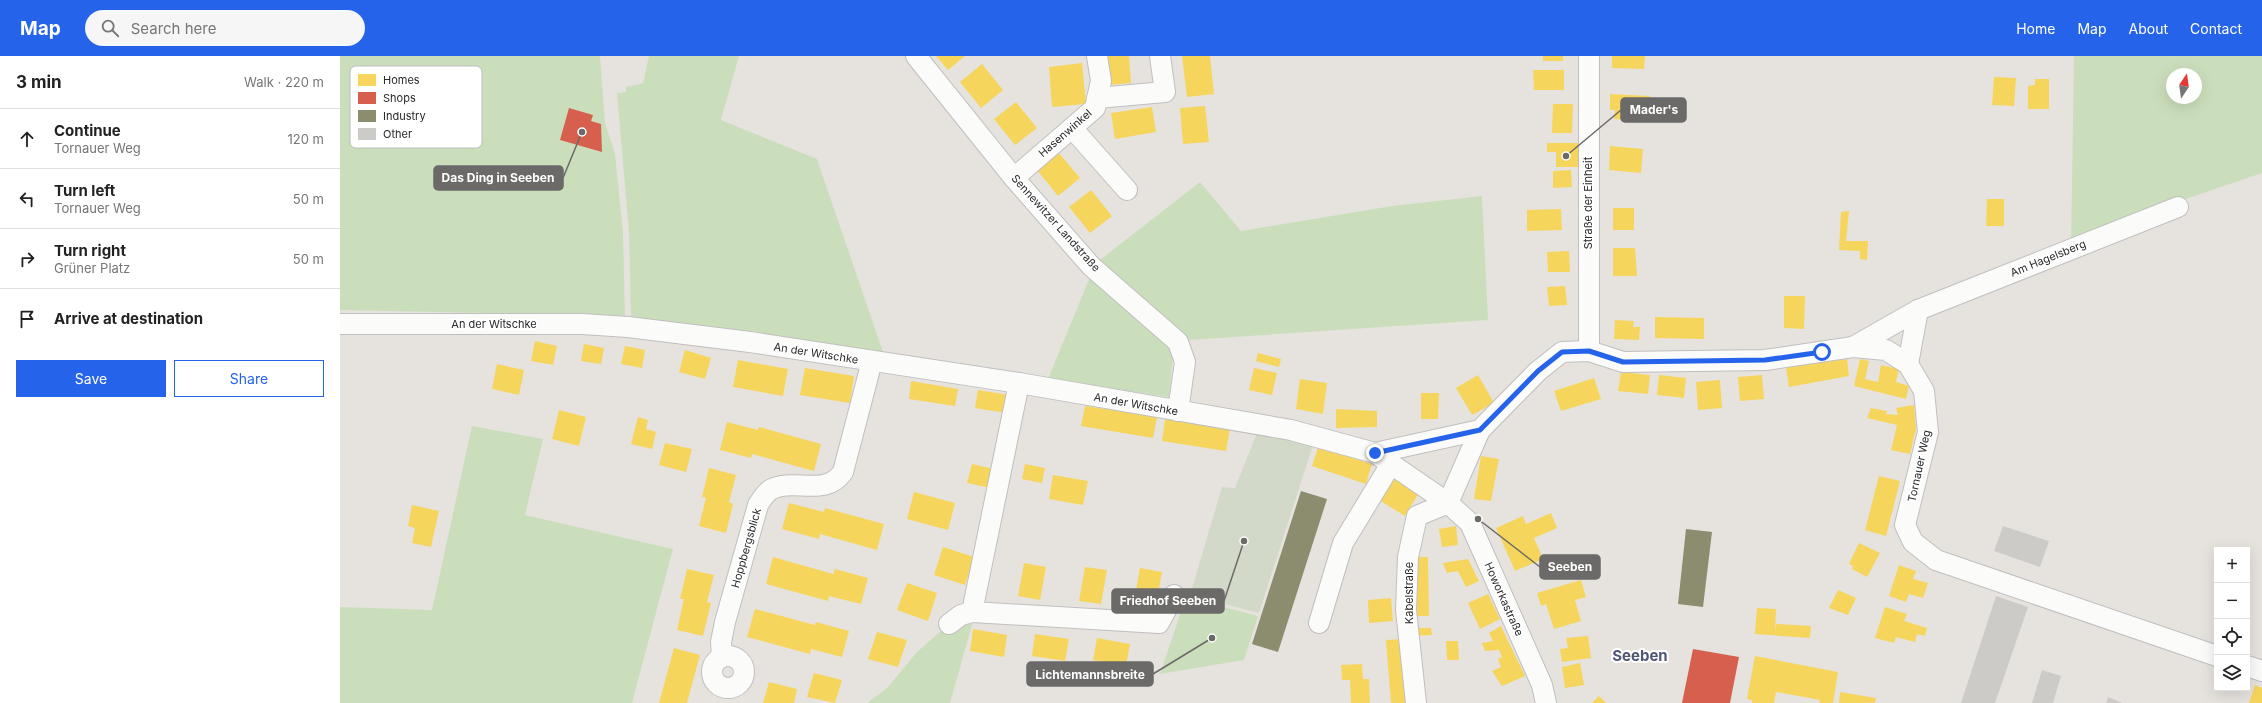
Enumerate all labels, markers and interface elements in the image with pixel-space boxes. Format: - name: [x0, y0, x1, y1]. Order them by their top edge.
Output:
- search box: [85, 10, 365, 46]
- text: Map: [20, 17, 61, 40]
- icon: search: [99, 17, 121, 39]
- text: Search here: [131, 19, 216, 38]
- text: Home: [2016, 20, 2055, 37]
- text: Map: [2077, 20, 2107, 37]
- text: About: [2129, 20, 2168, 37]
- text: Contact: [2190, 20, 2242, 37]
- legend: [350, 66, 482, 148]
- north arrow: [2166, 68, 2202, 104]
- text: 3 min: [16, 72, 62, 92]
- text: Homes: [383, 73, 420, 87]
- text: Walk · 220 m: [244, 74, 324, 90]
- text: Shops: [383, 91, 416, 105]
- callout: Mader's: [1621, 98, 1686, 122]
- text: Mader's: [1630, 102, 1678, 117]
- street label: Hasenwinkel: [1035, 106, 1095, 160]
- text: Industry: [383, 109, 426, 123]
- text: Continue: [54, 121, 121, 140]
- text: Other: [383, 127, 412, 141]
- icon: ahead: [16, 128, 38, 150]
- text: 120 m: [288, 131, 324, 147]
- text: Tornauer Weg: [54, 140, 141, 156]
- street label: Straße der Einheit: [1581, 156, 1595, 249]
- callout: Das Ding in Seeben: [434, 166, 563, 190]
- text: Das Ding in Seeben: [442, 170, 554, 185]
- street label: Sennewitzer Landstraße: [1009, 171, 1103, 275]
- text: Turn left: [54, 181, 115, 200]
- icon: left: [16, 188, 38, 210]
- text: 50 m: [293, 191, 324, 207]
- text: Tornauer Weg: [54, 200, 141, 216]
- street label: Am Hagelsberg: [2008, 236, 2088, 280]
- text: Turn right: [54, 241, 126, 260]
- icon: right: [16, 248, 38, 270]
- text: 50 m: [293, 251, 324, 267]
- text: Grüner Platz: [54, 260, 130, 276]
- icon: arrive: [16, 308, 38, 330]
- text: Arrive at destination: [54, 309, 203, 328]
- street label: An der Witschke: [451, 317, 537, 331]
- street label: An der Witschke: [773, 339, 859, 367]
- route start: [1813, 343, 1831, 361]
- button: Save: [16, 360, 166, 397]
- button: Share: [174, 360, 324, 397]
- street label: An der Witschke: [1093, 390, 1179, 418]
- street label: Tornauer Weg: [1905, 429, 1933, 503]
- route end: [1366, 444, 1384, 462]
- street label: Hoppbergsblick: [728, 507, 764, 589]
- map controls: [2214, 547, 2250, 691]
- button: +: [2214, 547, 2250, 583]
- callout: Seeben: [1540, 555, 1600, 579]
- text: Seeben: [1548, 559, 1592, 574]
- street label: Howorkastraße: [1481, 560, 1527, 638]
- street label: Kabelstraße: [1402, 562, 1416, 624]
- button: −: [2214, 583, 2250, 619]
- callout: Friedhof Seeben: [1112, 589, 1224, 613]
- text: Friedhof Seeben: [1120, 593, 1216, 608]
- button: locate: [2214, 619, 2250, 655]
- district label: Seeben: [1612, 646, 1668, 665]
- button: layers: [2214, 655, 2250, 691]
- callout: Lichtemannsbreite: [1027, 662, 1153, 686]
- text: Lichtemannsbreite: [1035, 667, 1145, 682]

